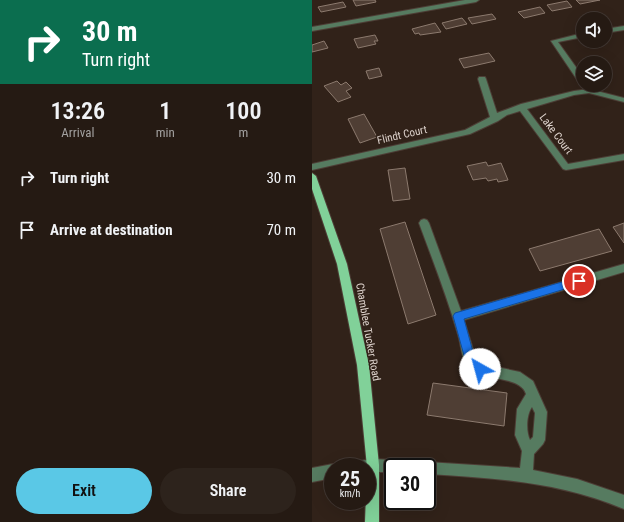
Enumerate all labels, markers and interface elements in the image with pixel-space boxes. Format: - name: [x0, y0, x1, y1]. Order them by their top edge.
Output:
- map controls: [576, 12, 612, 92]
- button: sound: [576, 12, 612, 48]
- text: 30 m: [82, 15, 138, 48]
- icon: right: [16, 16, 68, 68]
- text: Turn right: [82, 49, 150, 70]
- button: layers: [576, 56, 612, 92]
- text: 13:26: [51, 97, 105, 125]
- text: 1: [159, 97, 171, 125]
- text: 100: [225, 97, 261, 125]
- street label: Lake Court: [537, 111, 575, 157]
- street label: Flindt Court: [376, 123, 428, 147]
- text: Arrival: [61, 125, 94, 140]
- text: min: [156, 125, 175, 140]
- text: m: [238, 125, 248, 140]
- icon: right: [16, 167, 38, 189]
- text: Turn right: [50, 169, 109, 187]
- text: 30 m: [266, 169, 296, 187]
- icon: arrive: [16, 219, 38, 241]
- text: Arrive at destination: [50, 221, 173, 239]
- text: 70 m: [266, 221, 296, 239]
- pin: [562, 264, 596, 298]
- icon: arrive: [568, 270, 590, 292]
- street label: Chamblee Tucker Road: [353, 282, 383, 382]
- position arrow: [459, 348, 501, 390]
- speed limit sign: 30: [384, 458, 436, 510]
- text: 25: [340, 467, 360, 491]
- button: Exit: [16, 468, 152, 514]
- button: Share: [160, 468, 296, 514]
- text: km/h: [340, 488, 360, 499]

